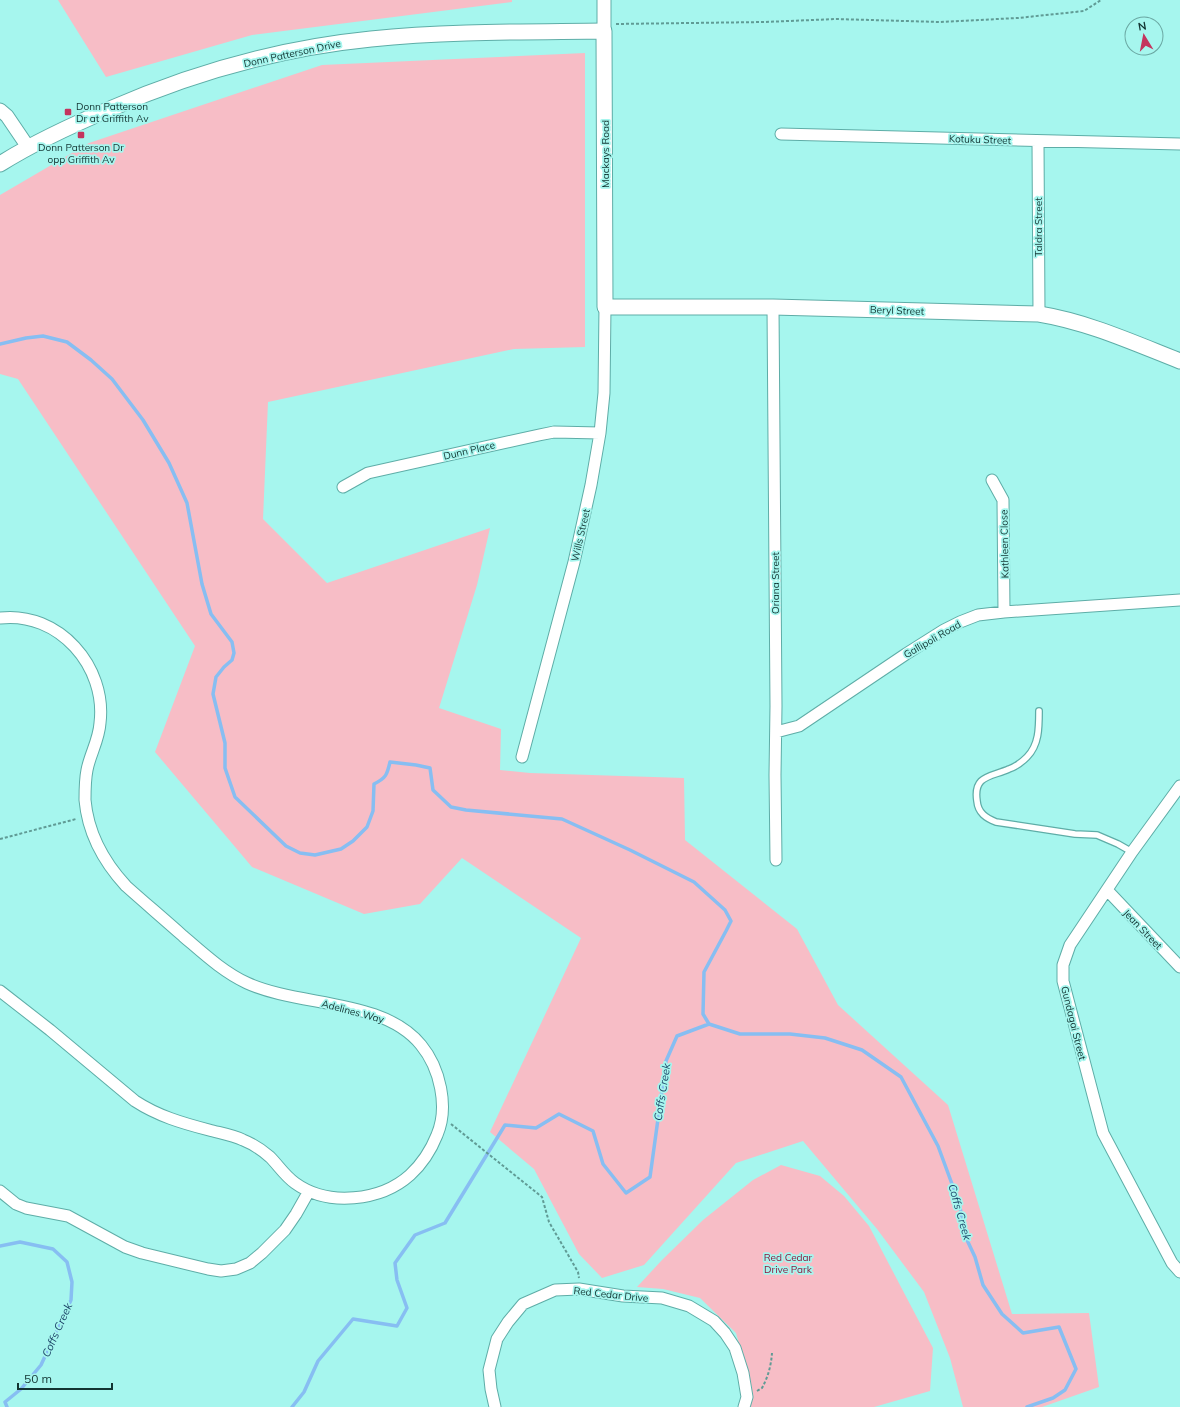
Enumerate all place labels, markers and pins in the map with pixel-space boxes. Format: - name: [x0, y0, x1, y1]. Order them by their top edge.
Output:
- place label: Donn Patterson Dr at Griffith Av: [76, 100, 149, 125]
- marker: Donn Patterson Dr at Griffith Av: [63, 107, 73, 117]
- marker: Donn Patterson Dr opp Griffith Av: [76, 130, 86, 140]
- place label: Donn Patterson Dr opp Griffith Av: [38, 141, 124, 166]

